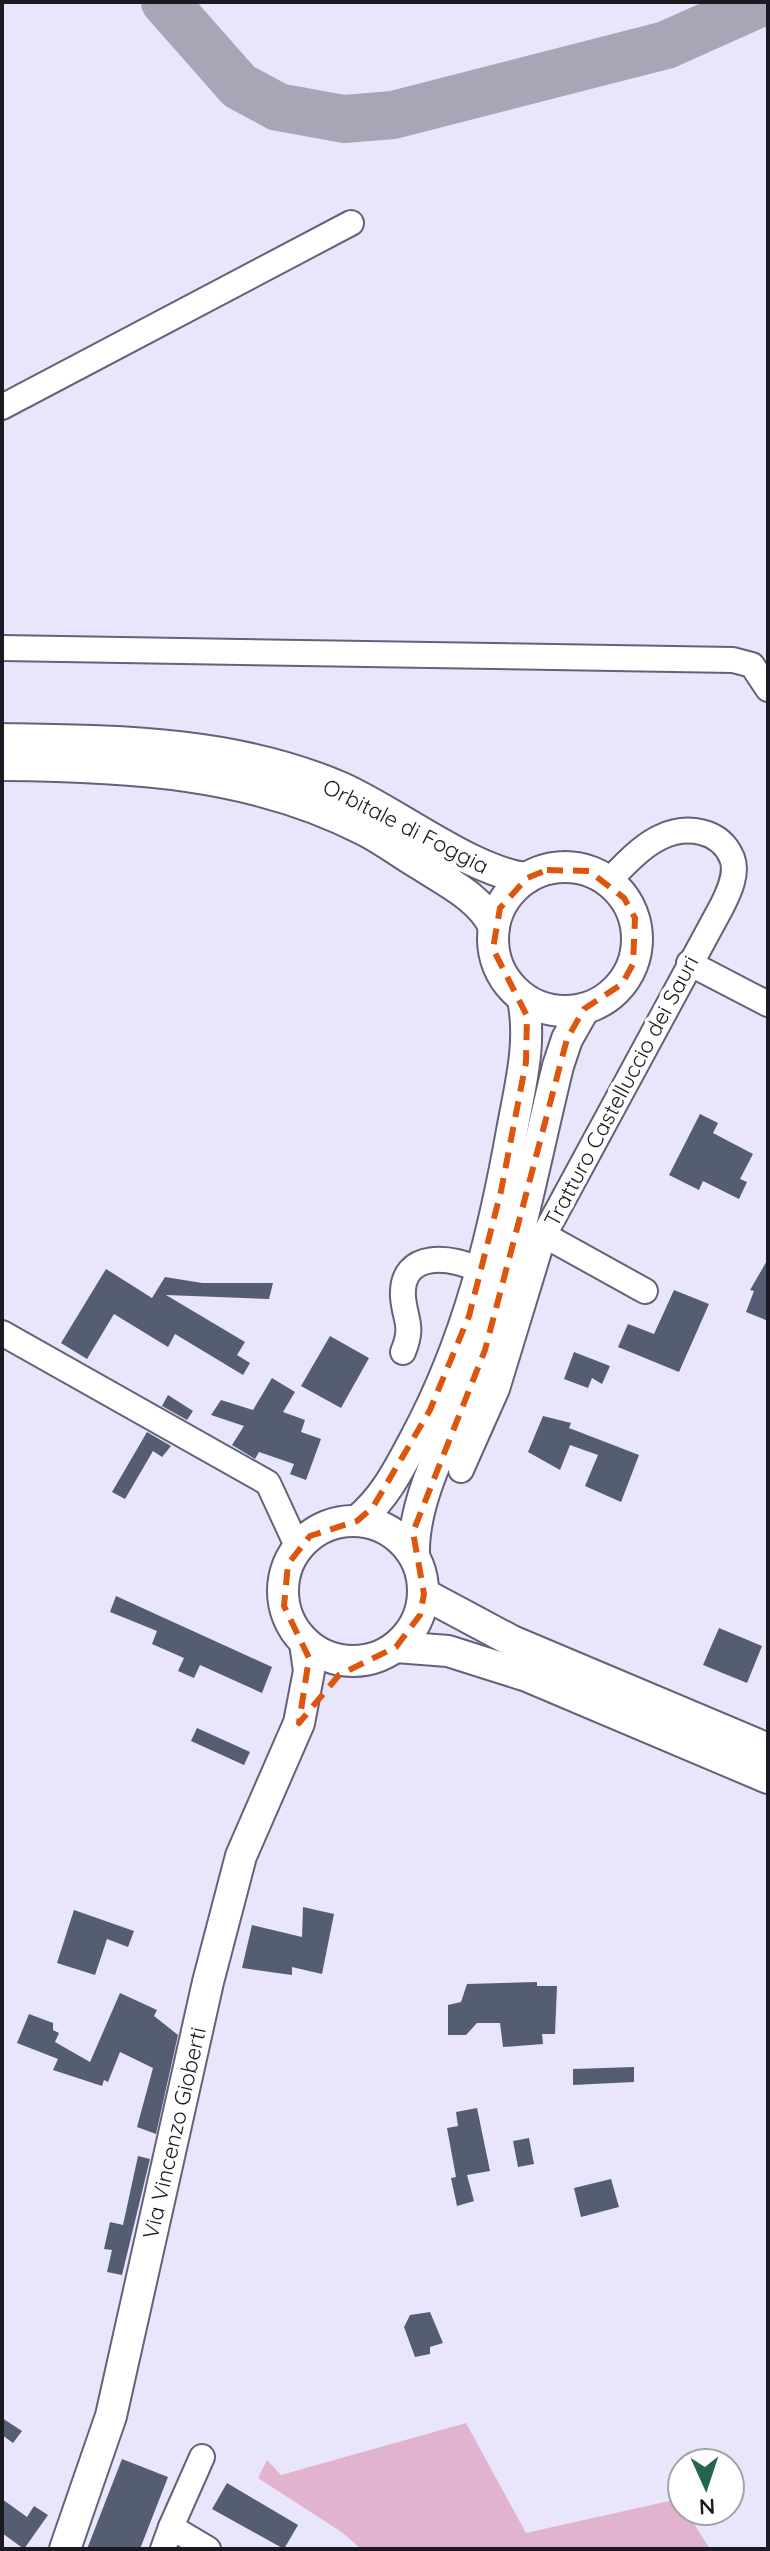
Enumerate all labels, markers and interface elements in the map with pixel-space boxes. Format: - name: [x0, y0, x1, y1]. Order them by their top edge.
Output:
- street label: Orbitale di Foggia: [318, 772, 494, 880]
- street label: Tratturo Castelluccio dei Sauri: [538, 951, 704, 1231]
- street label: Via Vincenzo Gioberti: [136, 2024, 212, 2242]
- north arrow: [666, 2447, 746, 2527]
- text: N: [698, 2493, 716, 2521]

